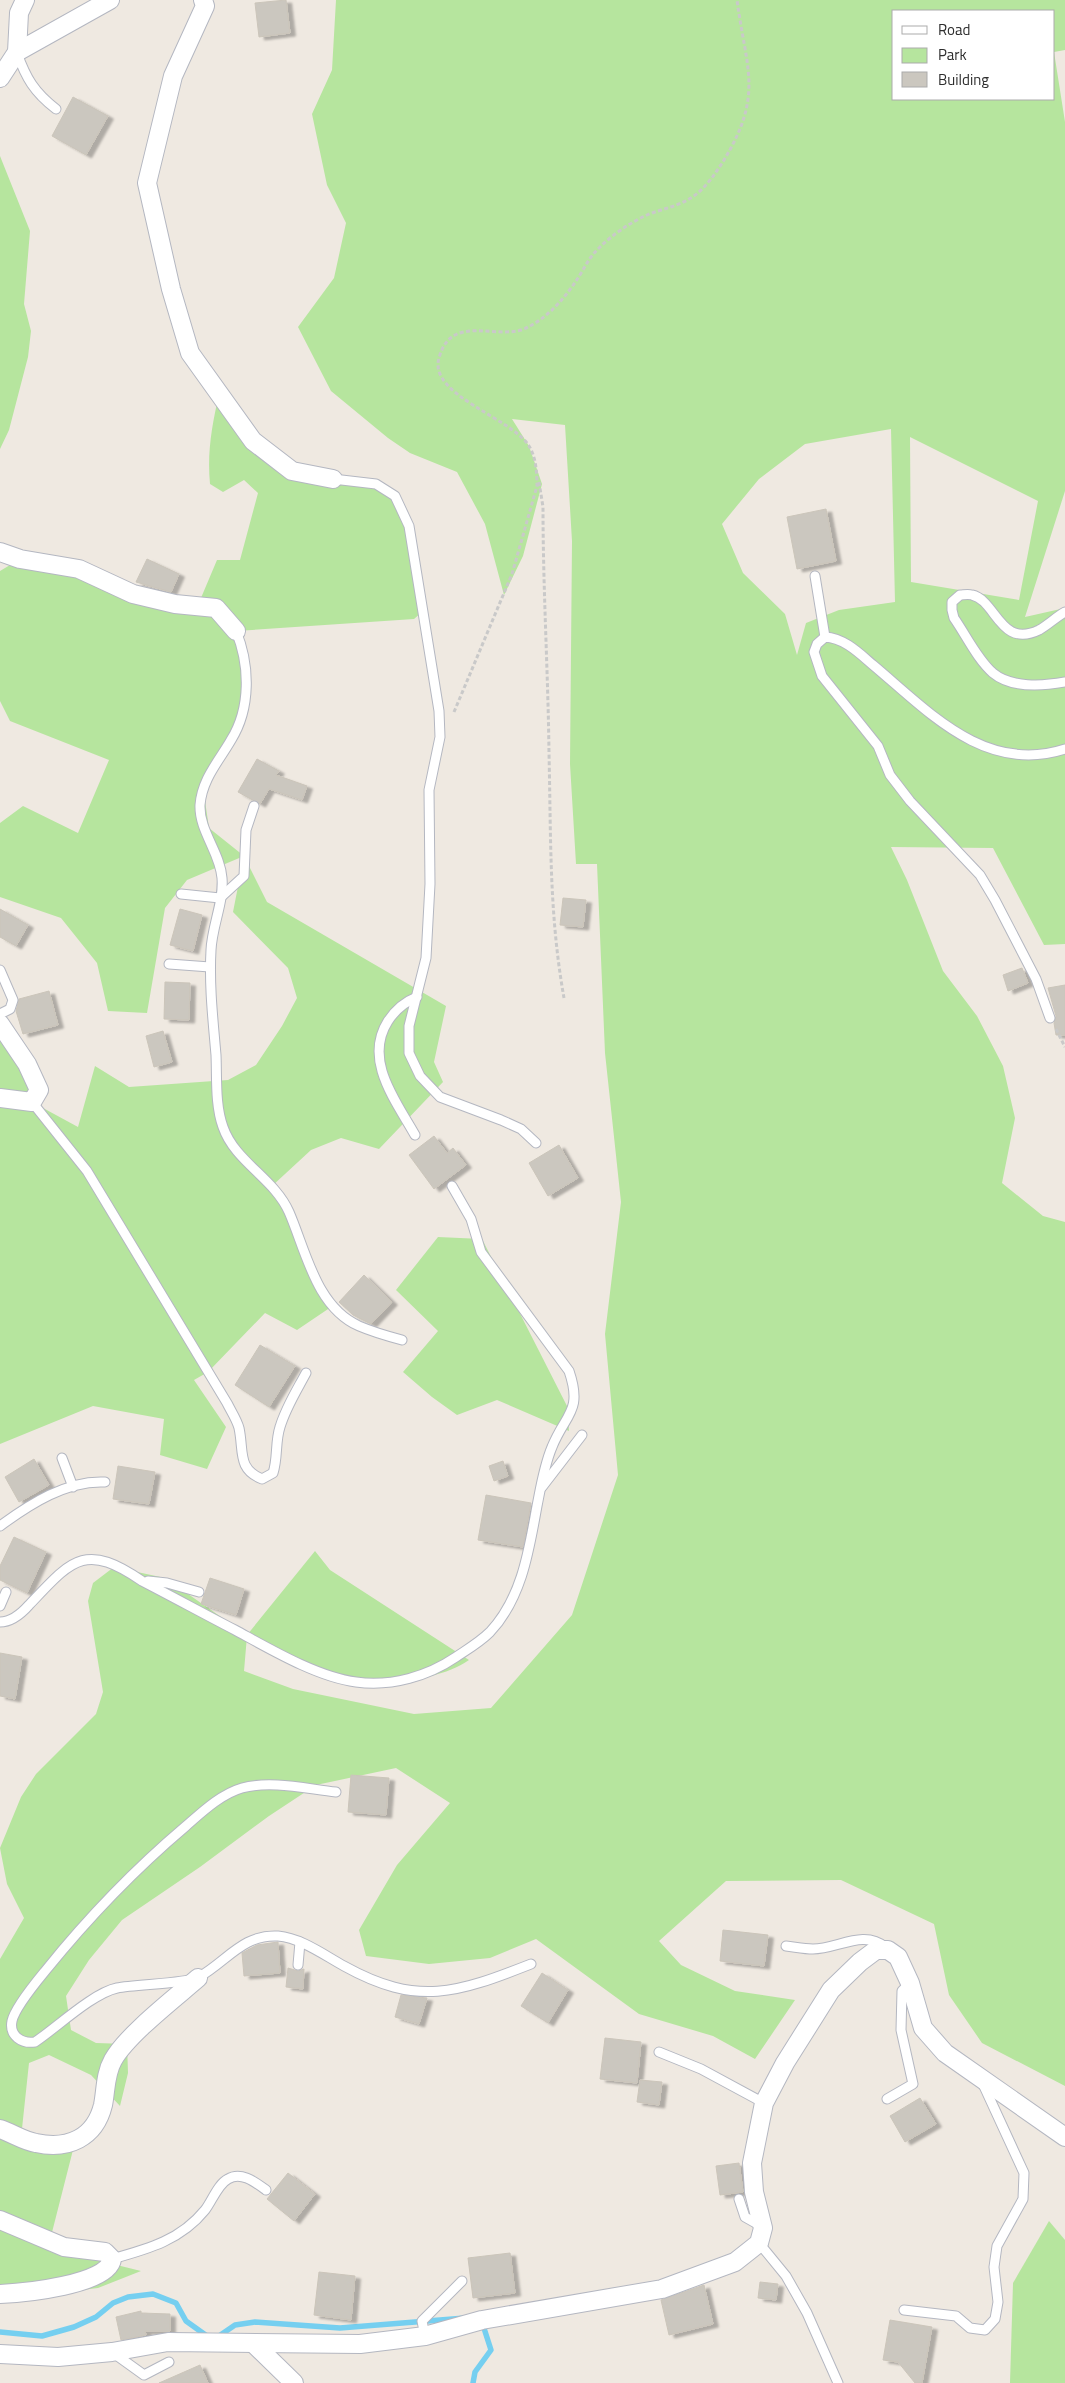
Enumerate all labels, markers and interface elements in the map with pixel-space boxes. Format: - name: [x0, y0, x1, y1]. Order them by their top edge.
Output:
- legend: [892, 10, 1055, 100]
- text: Road: [938, 18, 970, 41]
- text: Park: [938, 43, 967, 66]
- text: Building: [938, 68, 989, 91]

